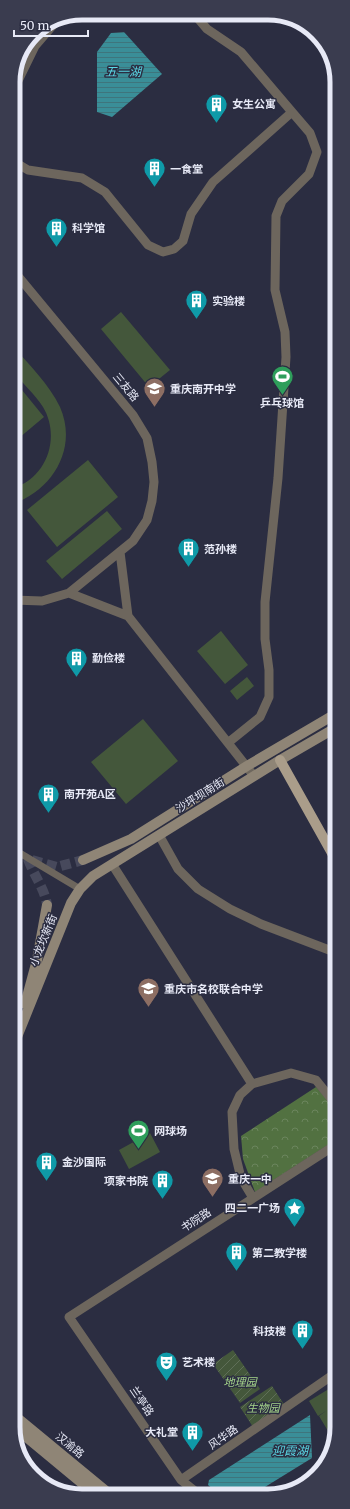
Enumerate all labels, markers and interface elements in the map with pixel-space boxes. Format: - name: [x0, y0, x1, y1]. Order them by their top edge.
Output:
- scale bar: [14, 12, 88, 38]
- text: 50 m: [20, 18, 49, 33]
- water label: 五一湖: [105, 64, 143, 79]
- building icon: 女生公寓: [204, 91, 230, 124]
- place label: 女生公寓: [232, 97, 276, 111]
- building icon: 一食堂: [142, 156, 168, 189]
- place label: 一食堂: [170, 162, 203, 176]
- building icon: 科学馆: [43, 215, 69, 248]
- place label: 科学馆: [72, 221, 105, 235]
- building icon: 实验楼: [183, 288, 209, 321]
- place label: 实验楼: [212, 294, 245, 308]
- sports icon: 乒乓球馆: [269, 364, 295, 397]
- street label: 三友路: [110, 370, 142, 404]
- school or university icon: 重庆南开中学: [141, 376, 167, 409]
- place label: 重庆南开中学: [170, 382, 236, 396]
- place label: 乒乓球馆: [260, 396, 304, 410]
- building icon: 范孙楼: [175, 536, 201, 569]
- place label: 范孙楼: [204, 542, 237, 556]
- building icon: 勤俭楼: [64, 645, 90, 678]
- place label: 勤俭楼: [92, 651, 125, 665]
- street label: 沙坪坝南街: [173, 774, 227, 816]
- building icon: 南开苑A区: [36, 781, 62, 814]
- place label: 南开苑A区: [64, 787, 116, 801]
- street label: 小龙坎新街: [26, 912, 60, 968]
- school or university icon: 重庆市名校联合中学: [136, 976, 162, 1009]
- place label: 重庆市名校联合中学: [164, 982, 263, 996]
- sports icon: 网球场: [126, 1118, 152, 1151]
- place label: 网球场: [154, 1124, 187, 1138]
- building icon: 金沙国际: [34, 1149, 60, 1182]
- place label: 金沙国际: [62, 1155, 106, 1169]
- school or university icon: 重庆一中: [200, 1166, 226, 1199]
- building icon: 项家书院: [150, 1168, 176, 1201]
- place label: 重庆一中: [228, 1172, 272, 1186]
- place label: 项家书院: [104, 1174, 148, 1188]
- place icon: 四二一广场: [282, 1195, 308, 1228]
- place label: 四二一广场: [225, 1201, 280, 1215]
- street label: 书院路: [178, 1205, 214, 1235]
- building icon: 第二教学楼: [223, 1240, 249, 1273]
- place label: 第二教学楼: [252, 1246, 307, 1260]
- building icon: 科技楼: [289, 1318, 315, 1351]
- place label: 科技楼: [253, 1324, 286, 1338]
- theatre icon: 艺术楼: [154, 1349, 180, 1382]
- place label: 艺术楼: [182, 1355, 215, 1369]
- park label: 地理园: [224, 1375, 258, 1389]
- street label: 兰亭路: [127, 1383, 157, 1419]
- park label: 生物园: [247, 1401, 281, 1415]
- building icon: 大礼堂: [180, 1419, 206, 1452]
- street label: 风华路: [205, 1422, 241, 1452]
- place label: 大礼堂: [145, 1425, 178, 1439]
- street label: 汉渝路: [53, 1429, 87, 1461]
- water label: 迎霞湖: [272, 1443, 310, 1458]

